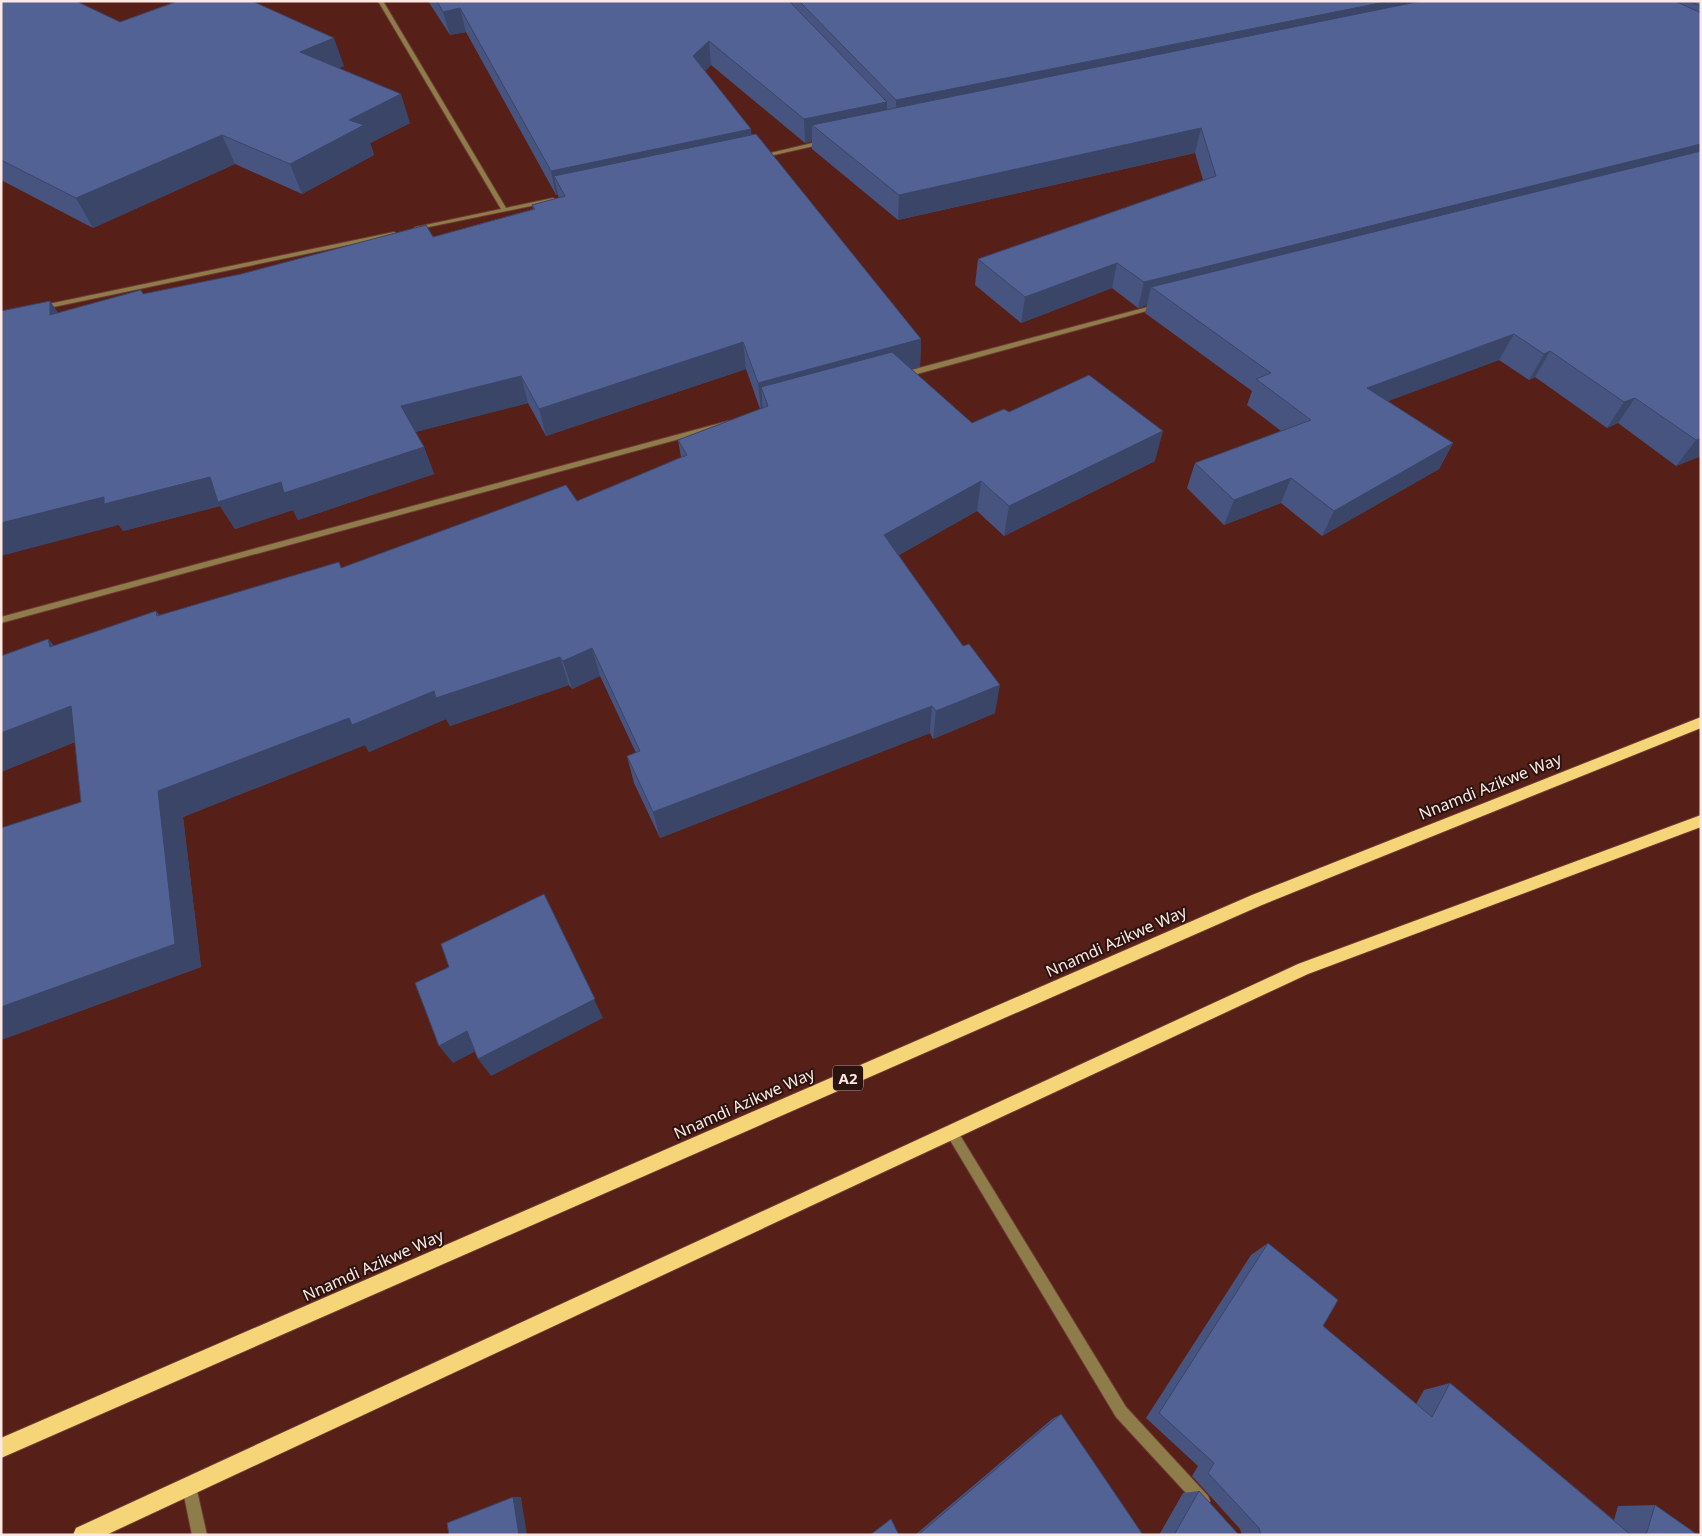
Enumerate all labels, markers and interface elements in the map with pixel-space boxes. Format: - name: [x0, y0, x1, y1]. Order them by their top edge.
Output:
- street label: Nnamdi Azikwe Way: [1415, 747, 1565, 825]
- street label: Nnamdi Azikwe Way: [1042, 900, 1191, 982]
- street label: Nnamdi Azikwe Way: [670, 1062, 819, 1144]
- road number: A2: [833, 1066, 863, 1090]
- street label: Nnamdi Azikwe Way: [299, 1224, 448, 1306]

